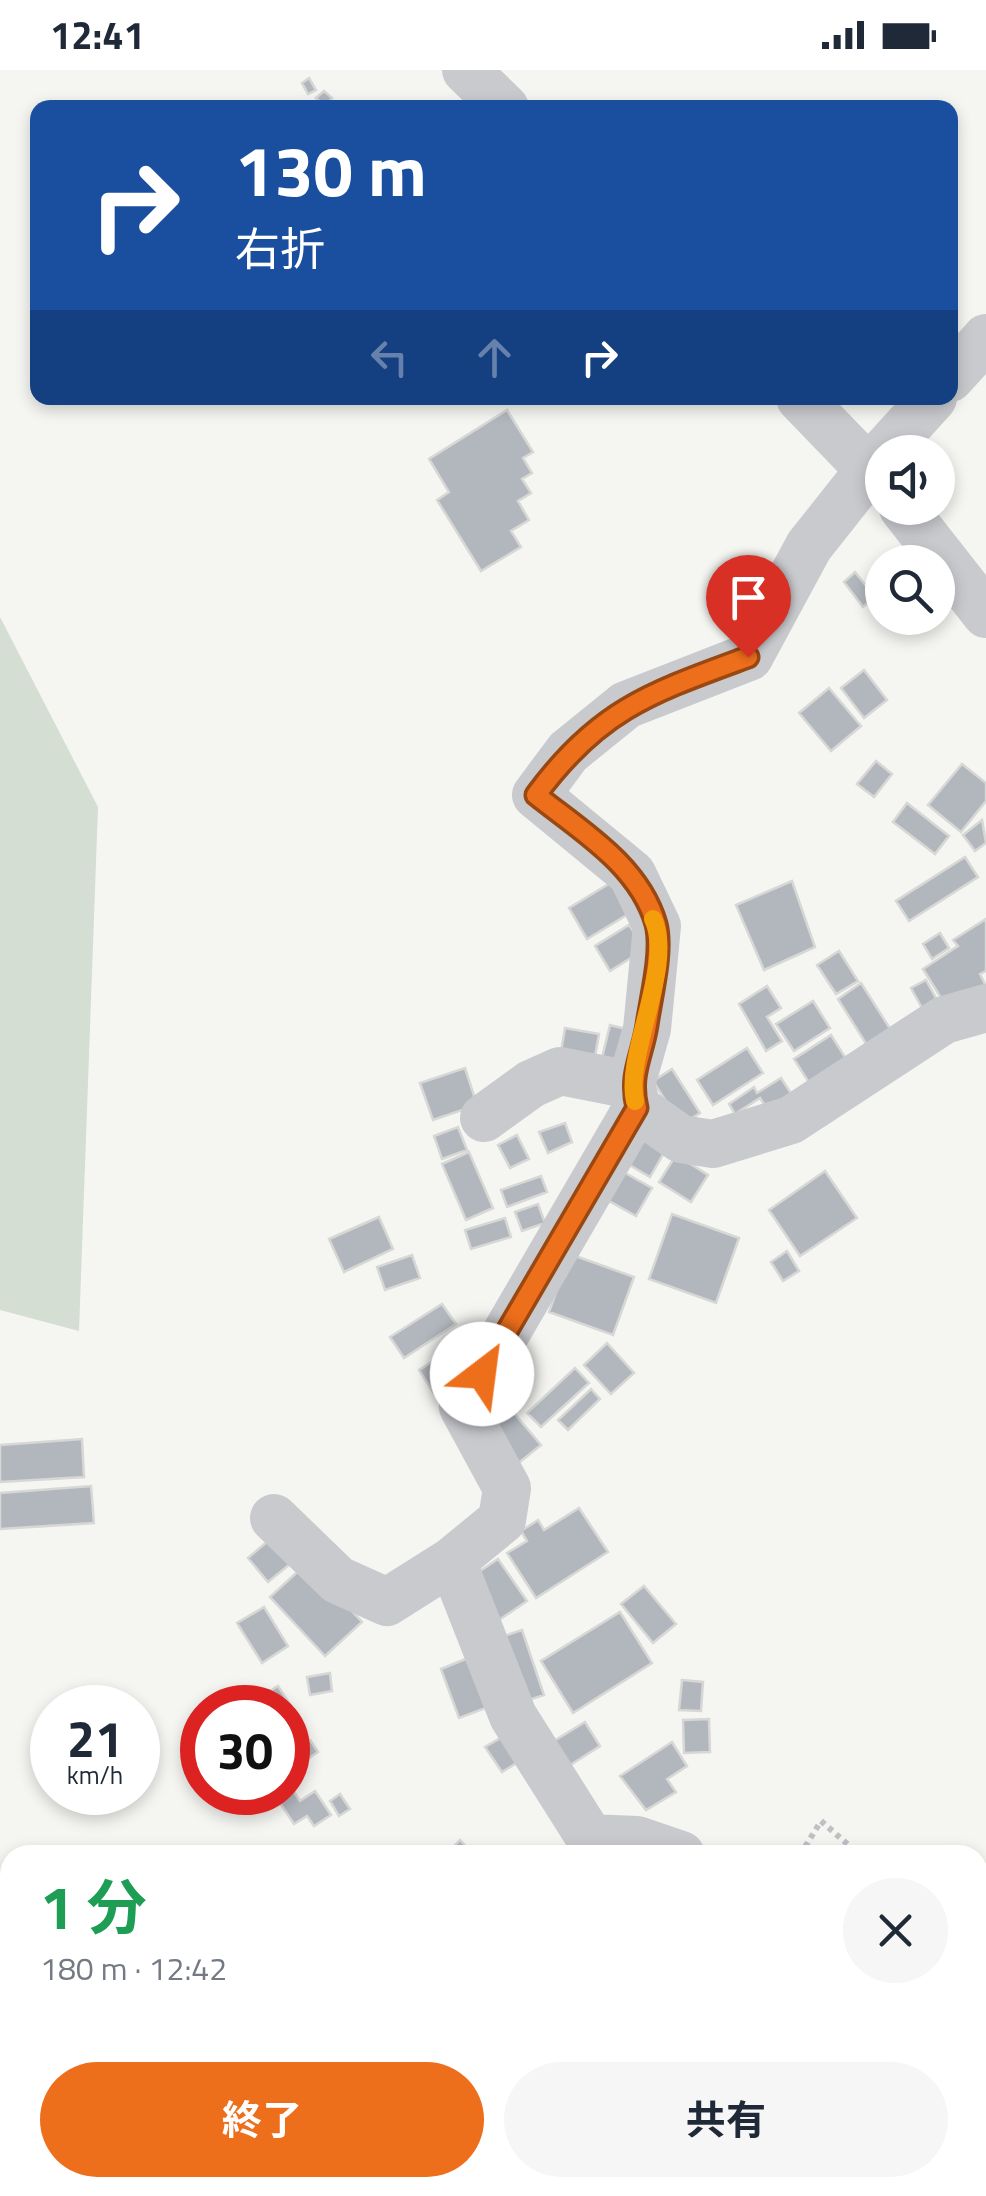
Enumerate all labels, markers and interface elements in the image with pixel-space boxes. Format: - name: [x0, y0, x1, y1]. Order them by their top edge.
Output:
- text: 12:41: [50, 6, 145, 64]
- text: 130 m: [235, 117, 427, 223]
- icon: right: [70, 140, 200, 270]
- text: 右折: [235, 214, 325, 282]
- icon: left: [362, 330, 417, 385]
- icon: ahead: [467, 330, 522, 385]
- icon: right: [572, 330, 627, 385]
- map controls: [865, 435, 955, 635]
- button: sound: [865, 435, 955, 525]
- button: search: [865, 545, 955, 635]
- pin: [706, 555, 791, 658]
- icon: arrive: [721, 570, 776, 625]
- position arrow: [430, 1322, 534, 1426]
- speed limit sign: 30: [180, 1685, 310, 1815]
- text: 21: [67, 1700, 123, 1776]
- text: km/h: [67, 1756, 123, 1794]
- text: 1 分: [40, 1861, 147, 1952]
- button: close: [843, 1878, 948, 1983]
- text: 180 m · 12:42: [40, 1944, 227, 1992]
- button: 終了: [40, 2062, 484, 2177]
- button: 共有: [504, 2062, 948, 2177]

